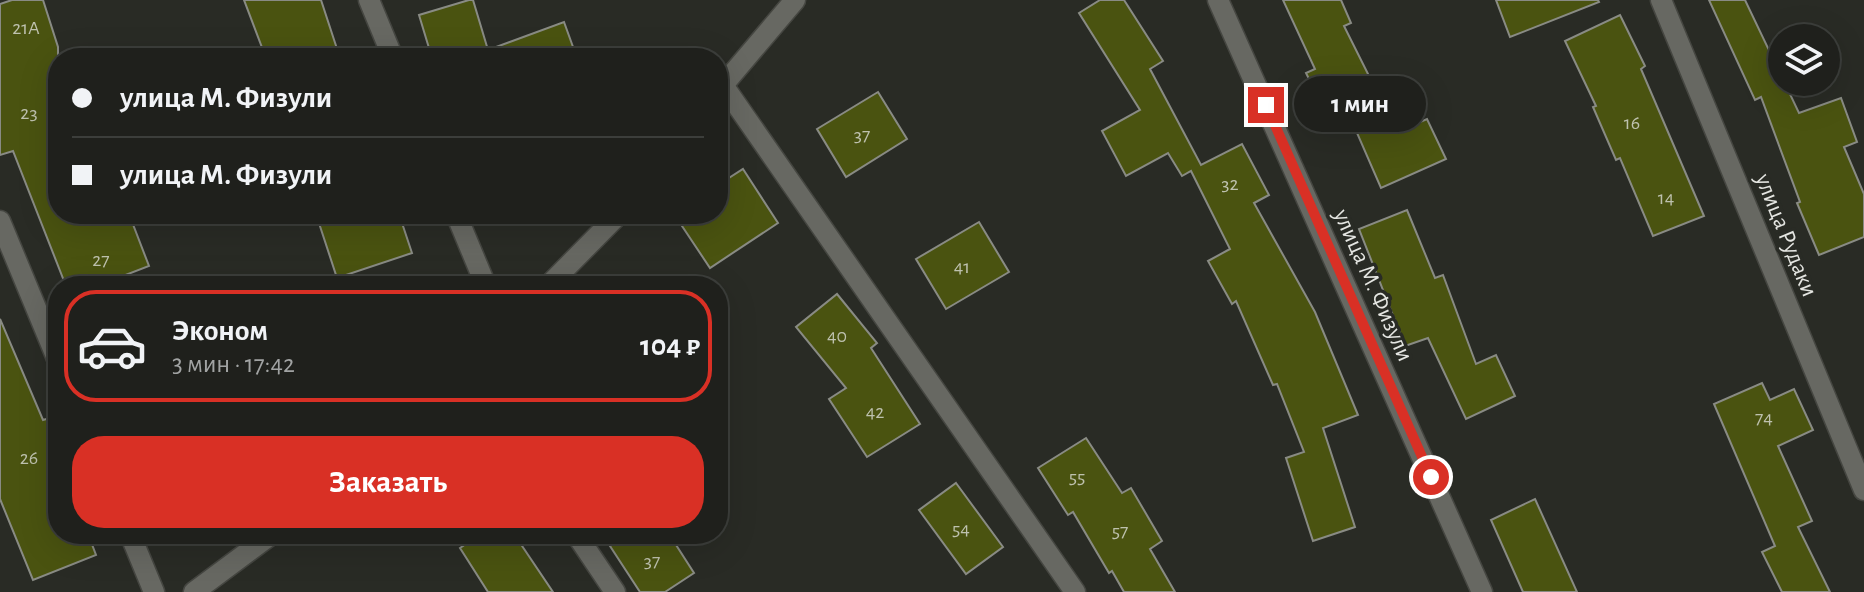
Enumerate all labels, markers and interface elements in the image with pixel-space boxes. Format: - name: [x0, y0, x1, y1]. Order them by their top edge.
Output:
- house number: 21А: [12, 18, 40, 38]
- map controls: [1768, 24, 1840, 96]
- button: layers: [1768, 24, 1840, 96]
- callout: 1 мин: [1294, 77, 1426, 133]
- text: улица М. Физули: [120, 83, 332, 113]
- route end: [1248, 87, 1284, 123]
- text: 1 мин: [1331, 91, 1389, 117]
- house number: 23: [20, 103, 38, 123]
- house number: 16: [1624, 113, 1640, 133]
- house number: 37: [854, 125, 870, 145]
- text: улица М. Физули: [120, 160, 332, 190]
- street label: улица Рудаки: [1750, 170, 1822, 300]
- house number: 32: [1221, 174, 1239, 194]
- house number: 14: [1658, 188, 1674, 208]
- street label: улица М. Физули: [1328, 205, 1417, 365]
- house number: 27: [92, 250, 110, 270]
- house number: 41: [954, 257, 970, 277]
- icon: car: [76, 310, 148, 382]
- text: Эконом: [172, 316, 268, 346]
- house number: 40: [827, 326, 847, 346]
- text: 104 ₽: [640, 331, 700, 361]
- text: 3 мин · 17:42: [172, 351, 295, 377]
- house number: 42: [866, 402, 884, 422]
- house number: 74: [1755, 408, 1773, 428]
- button: Заказать: [72, 436, 704, 528]
- house number: 26: [20, 448, 38, 468]
- route start: [1413, 459, 1449, 495]
- house number: 55: [1069, 467, 1085, 487]
- house number: 54: [952, 519, 970, 539]
- house number: 57: [1112, 521, 1128, 541]
- house number: 37: [644, 551, 660, 571]

